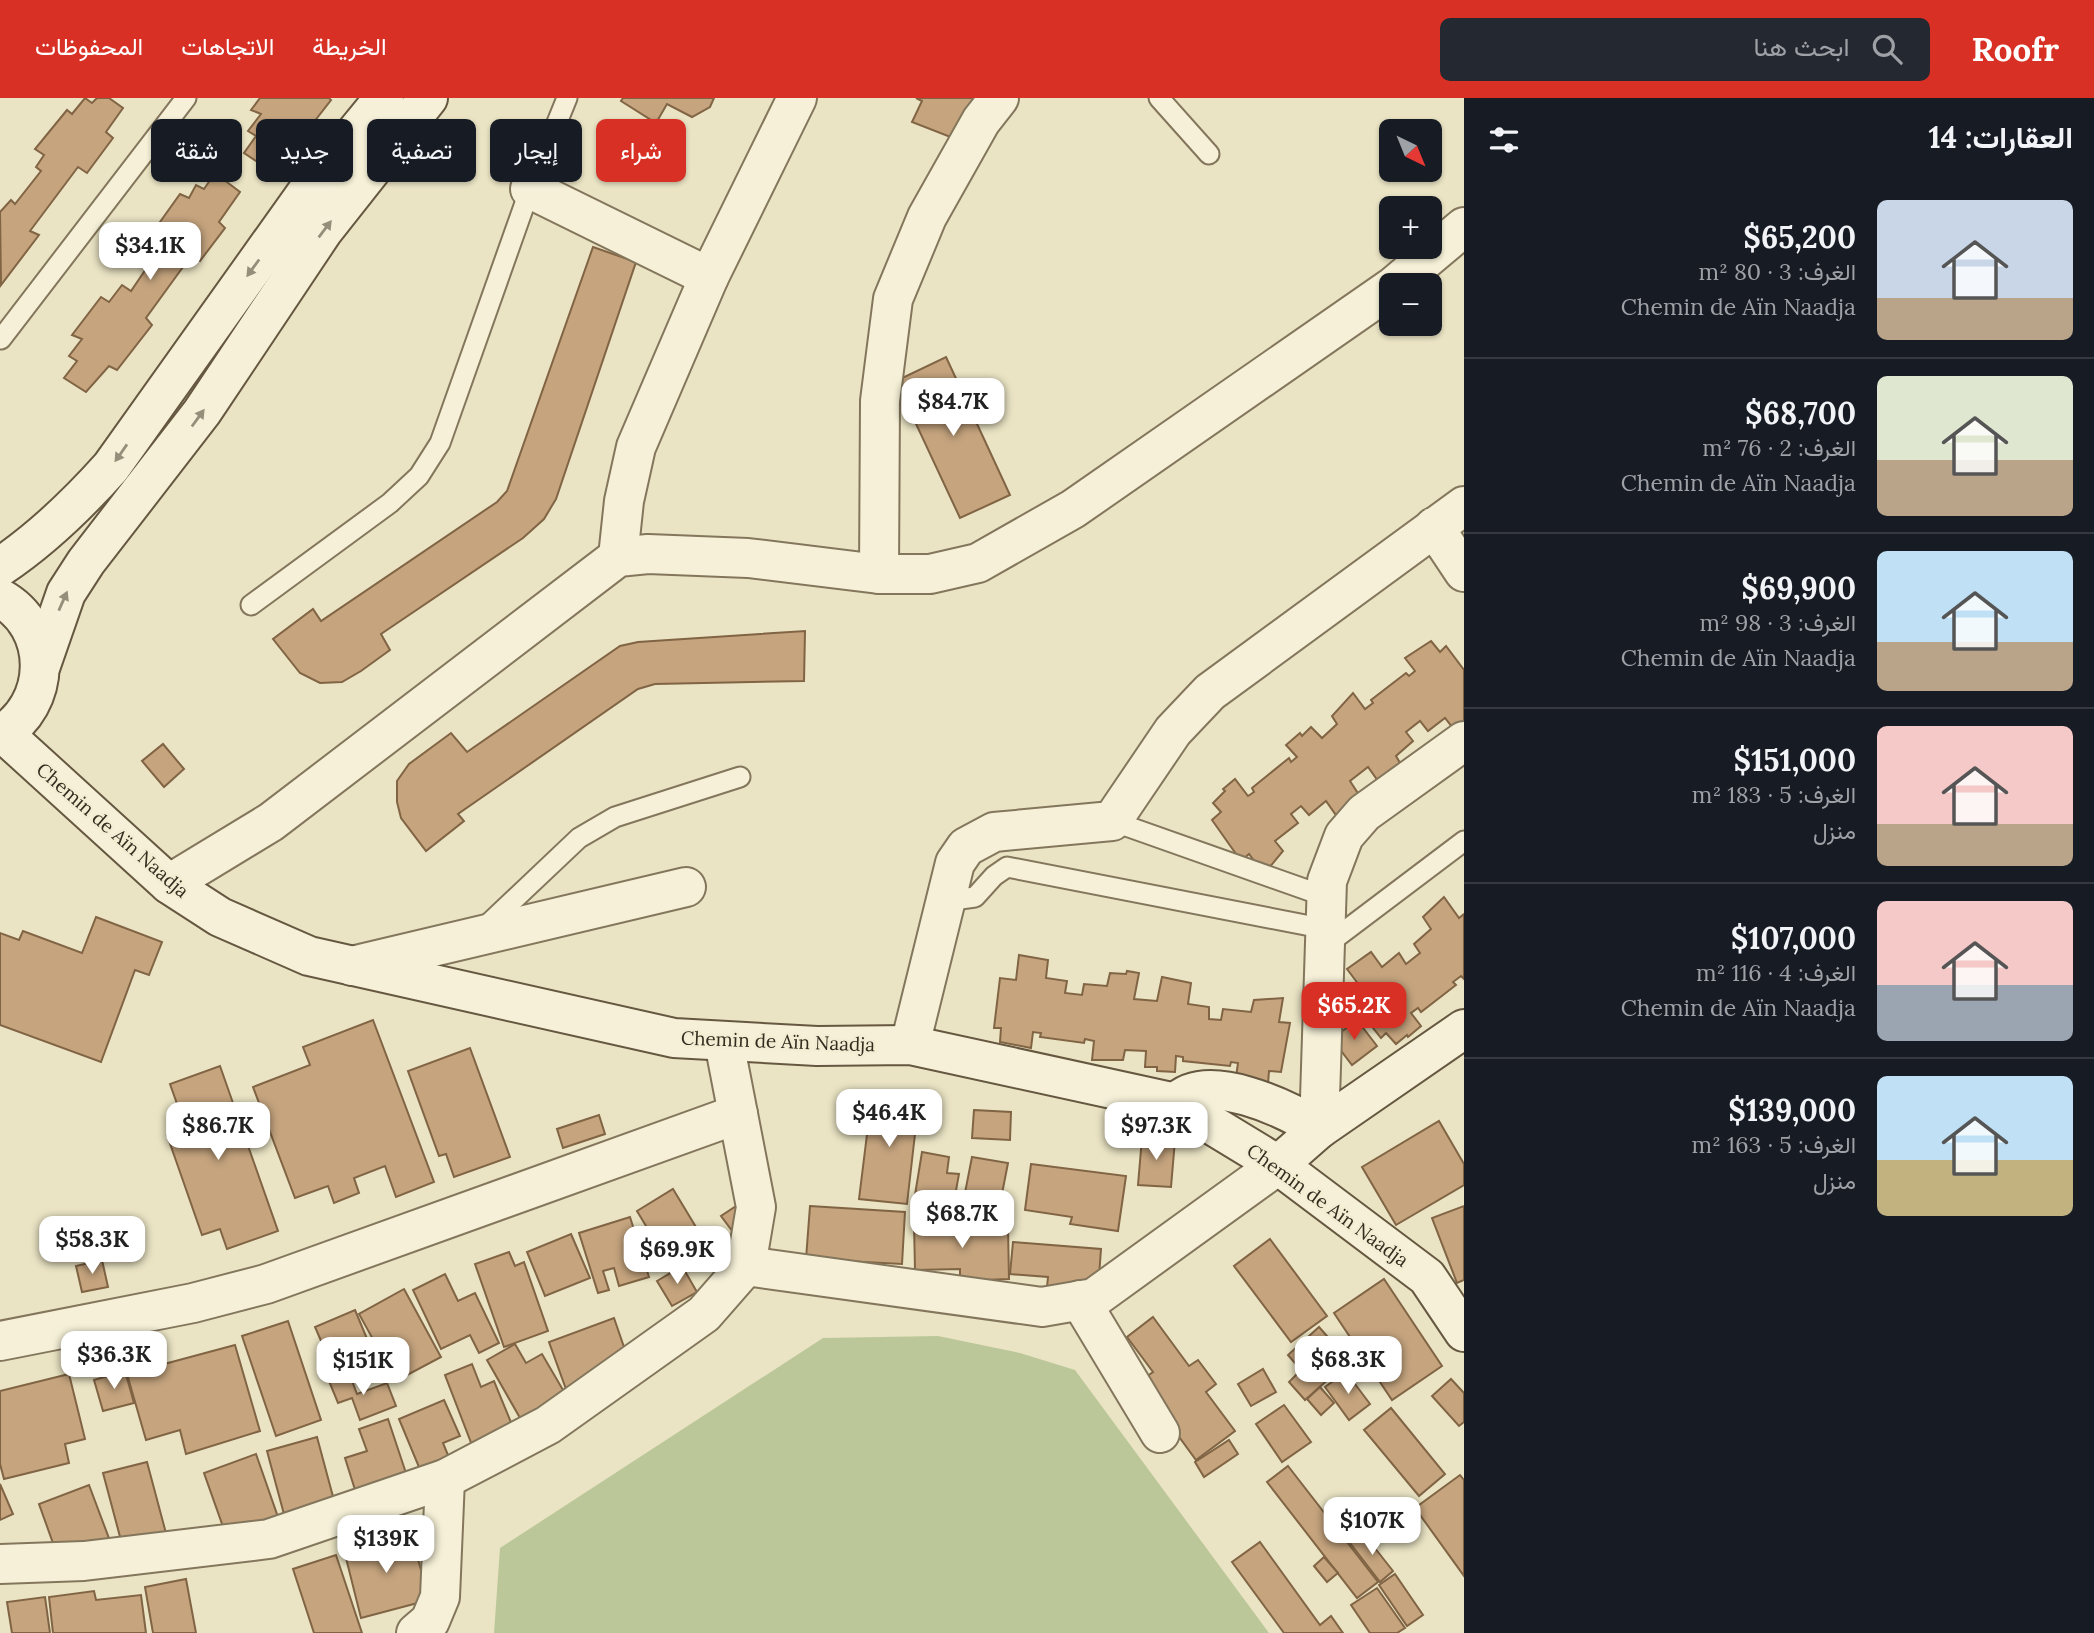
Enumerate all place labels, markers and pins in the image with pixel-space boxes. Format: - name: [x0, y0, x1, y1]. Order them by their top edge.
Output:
- pin: $34.1K: [93, 222, 207, 282]
- pin: $84.7K: [896, 378, 1010, 438]
- pin: $65.2K: [1297, 982, 1411, 1042]
- pin: $46.4K: [832, 1090, 946, 1149]
- pin: $86.7K: [161, 1102, 275, 1162]
- pin: $97.3K: [1099, 1102, 1213, 1162]
- pin: $68.7K: [905, 1190, 1019, 1250]
- pin: $58.3K: [35, 1216, 149, 1276]
- pin: $69.9K: [620, 1226, 734, 1286]
- pin: $36.3K: [57, 1332, 171, 1391]
- pin: $68.3K: [1291, 1336, 1405, 1396]
- pin: $151K: [314, 1338, 412, 1397]
- pin: $107K: [1323, 1498, 1421, 1557]
- pin: $139K: [337, 1516, 435, 1575]

